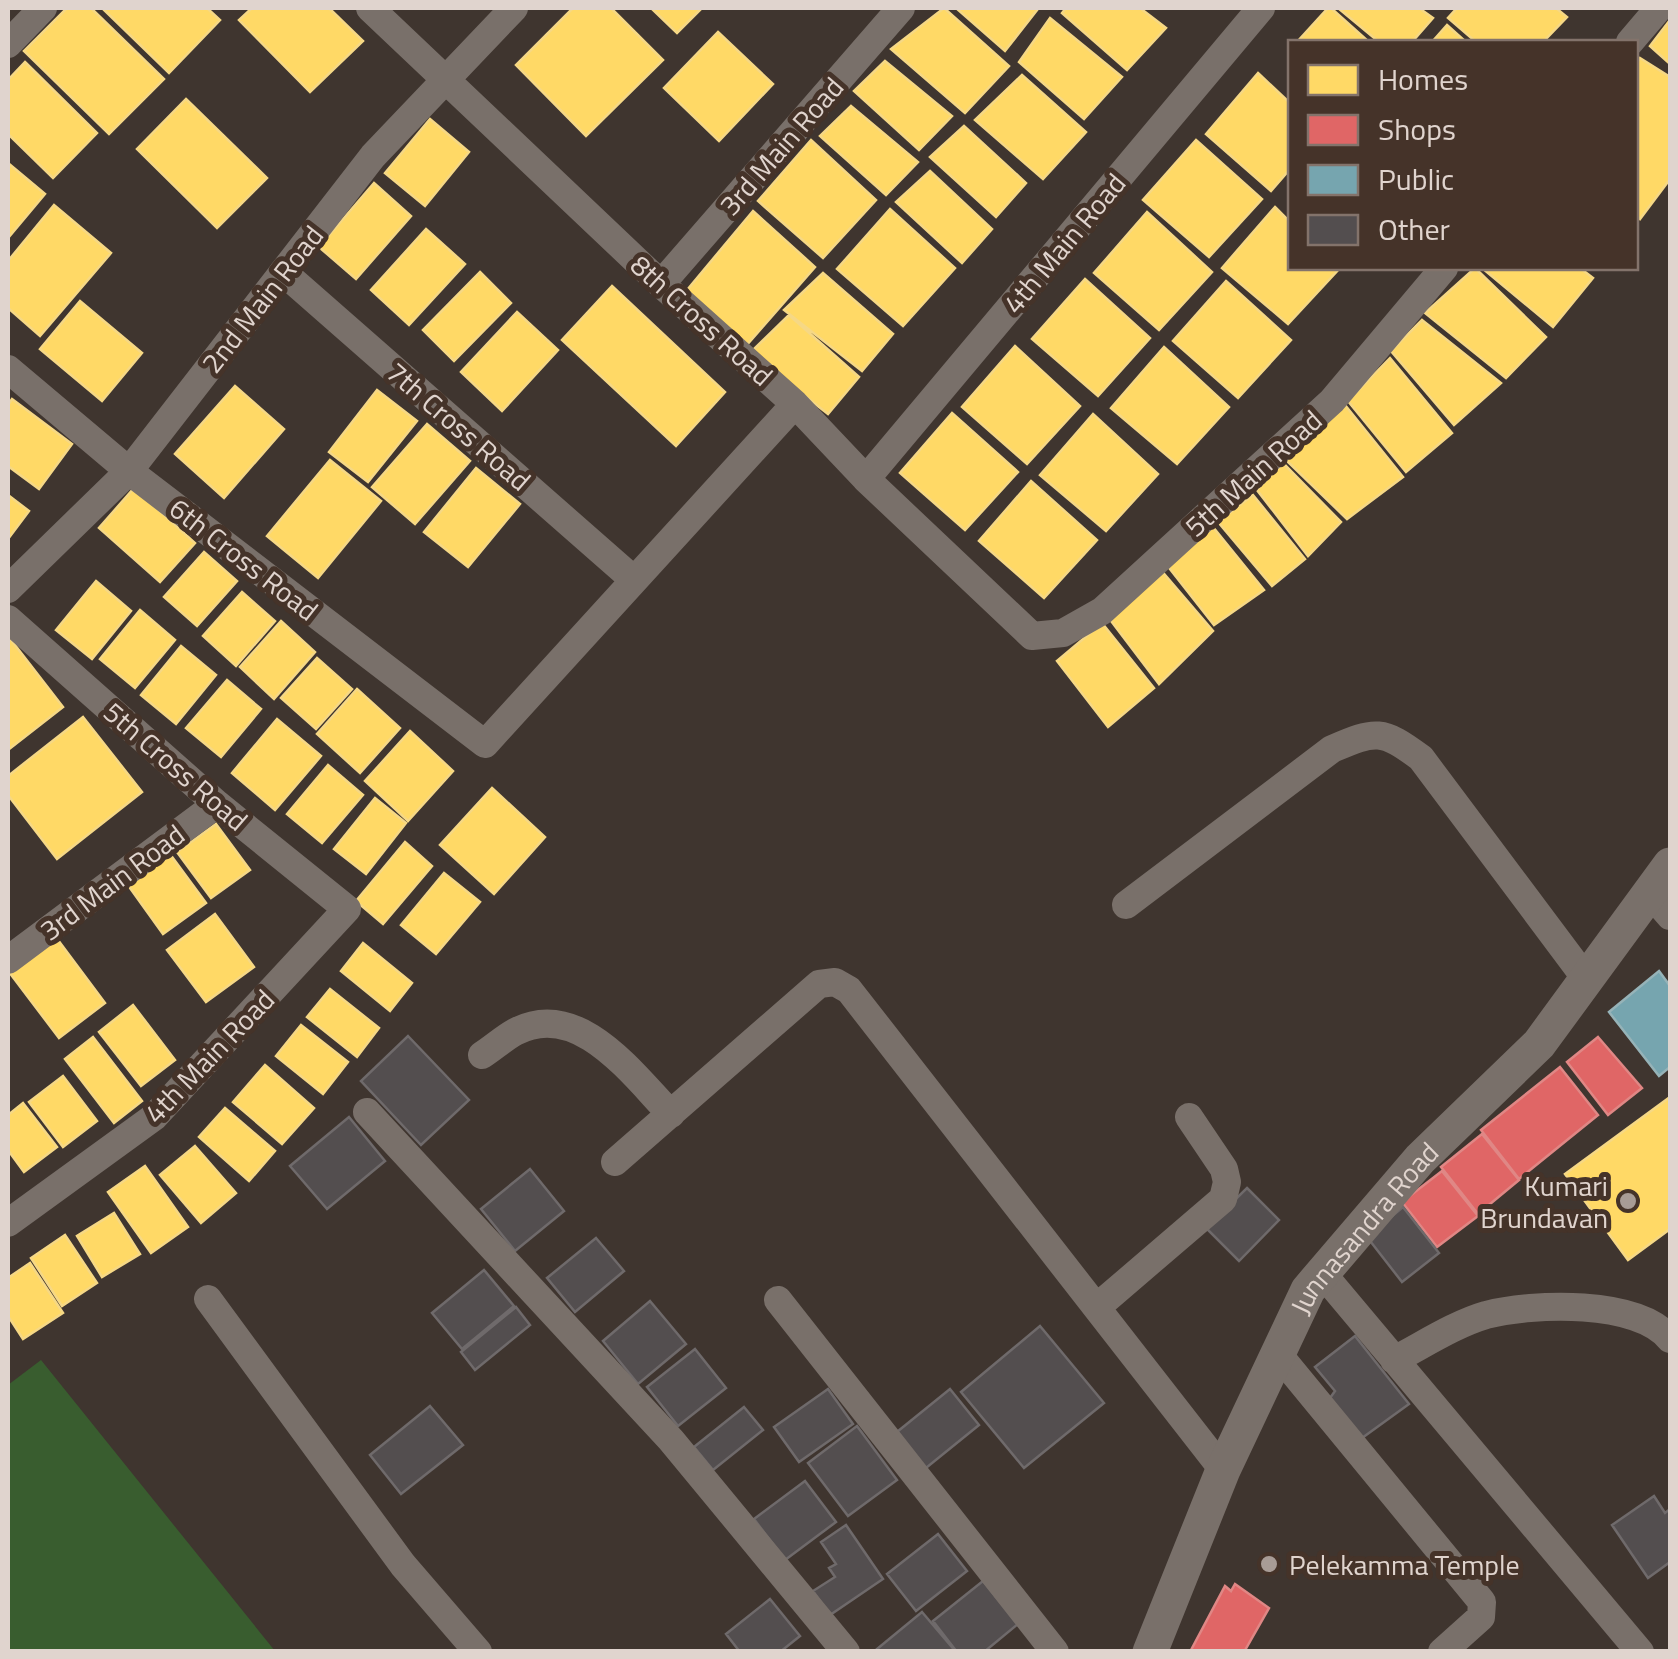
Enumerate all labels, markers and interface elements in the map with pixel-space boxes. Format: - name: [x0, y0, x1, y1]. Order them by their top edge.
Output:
- legend: [1288, 40, 1638, 270]
- text: Homes: [1378, 56, 1468, 102]
- street label: 3rd Main Road: [709, 67, 853, 225]
- text: Shops: [1378, 106, 1456, 152]
- text: Public: [1378, 156, 1454, 202]
- street label: 4th Main Road: [992, 163, 1136, 323]
- text: Other: [1378, 206, 1450, 252]
- street label: 2nd Main Road: [191, 216, 333, 382]
- street label: 8th Cross Road: [621, 244, 783, 396]
- street label: 7th Cross Road: [377, 351, 541, 501]
- street label: 5th Main Road: [1175, 399, 1331, 547]
- street label: 6th Cross Road: [160, 487, 328, 631]
- street label: 5th Cross Road: [94, 691, 258, 841]
- street label: 3rd Main Road: [31, 813, 193, 951]
- street label: 4th Main Road: [134, 979, 284, 1133]
- street label: Junnasandra Road: [1278, 1131, 1448, 1321]
- place label: Kumari Brundavan: [1480, 1164, 1608, 1239]
- marker: Kumari Brundavan: [1617, 1190, 1639, 1212]
- place label: Pelekamma Temple: [1289, 1543, 1520, 1586]
- marker: Pelekamma Temple: [1258, 1553, 1280, 1575]

